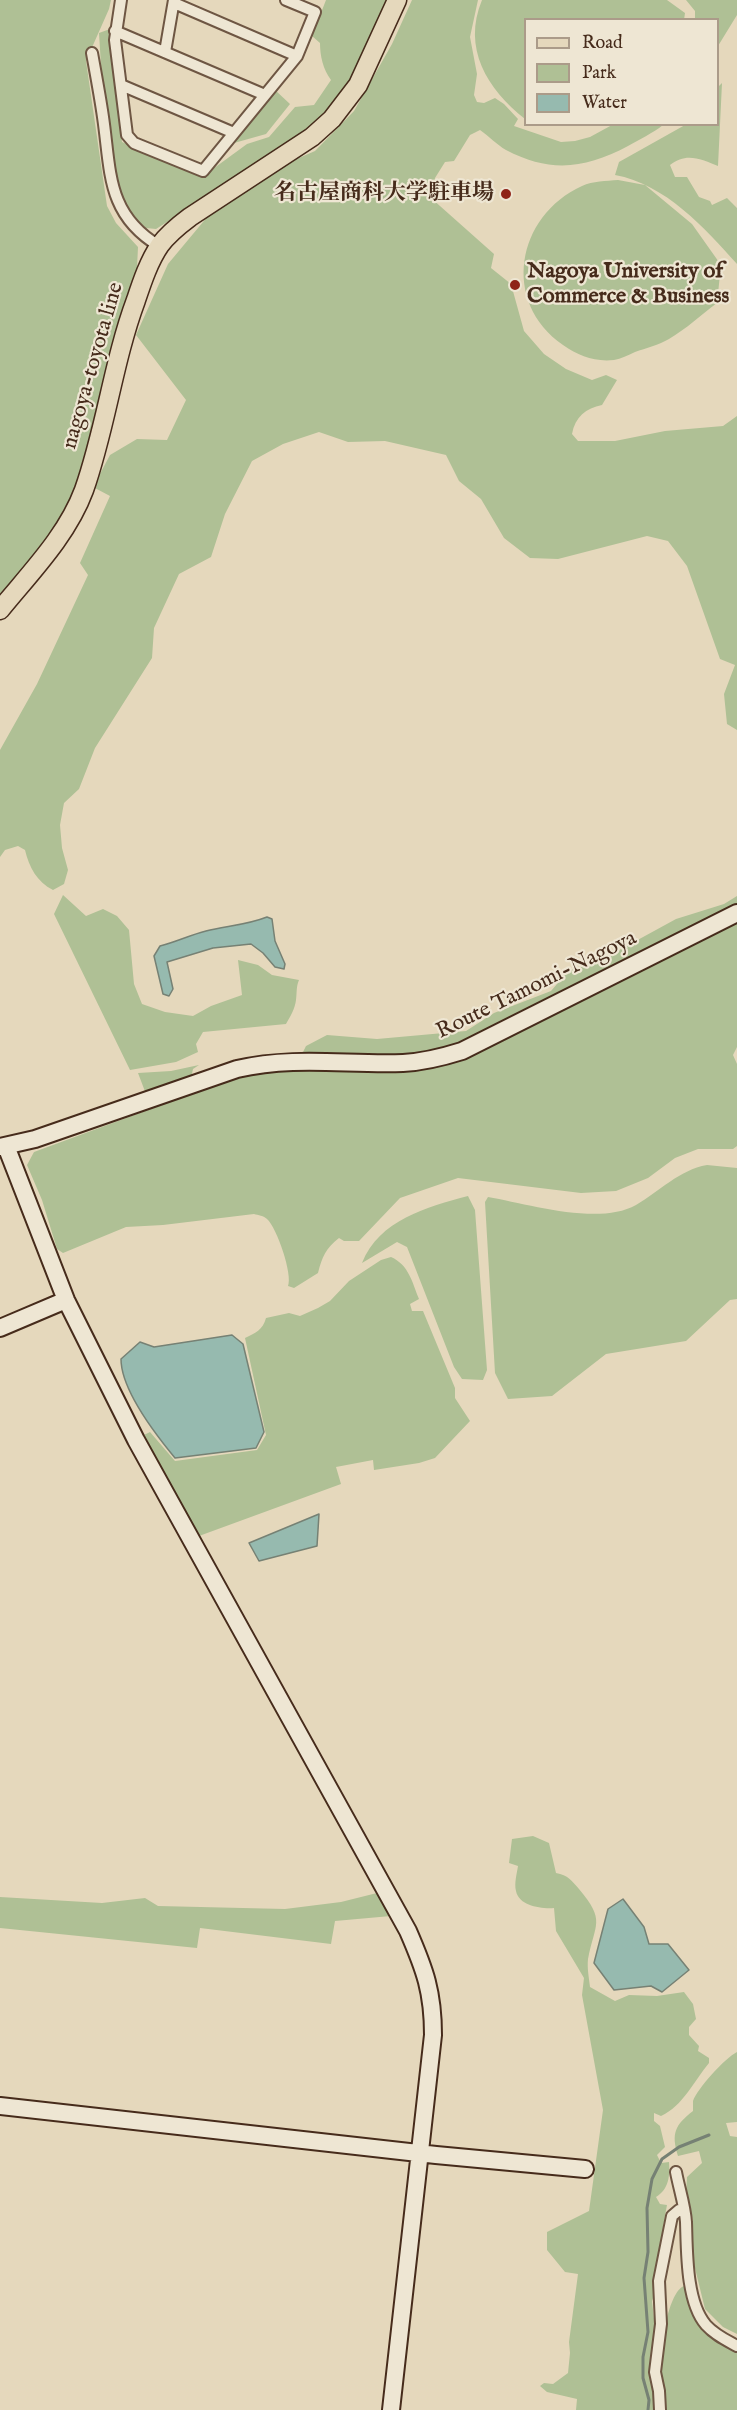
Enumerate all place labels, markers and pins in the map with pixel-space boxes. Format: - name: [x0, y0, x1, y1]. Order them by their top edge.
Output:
- place label: 名古屋商科大学駐車場: [274, 181, 494, 207]
- marker: 名古屋商科大学駐車場: [499, 187, 513, 201]
- place label: Nagoya University of Commerce & Business: [527, 259, 729, 310]
- marker: Nagoya University of Commerce & Business: [508, 278, 522, 292]

